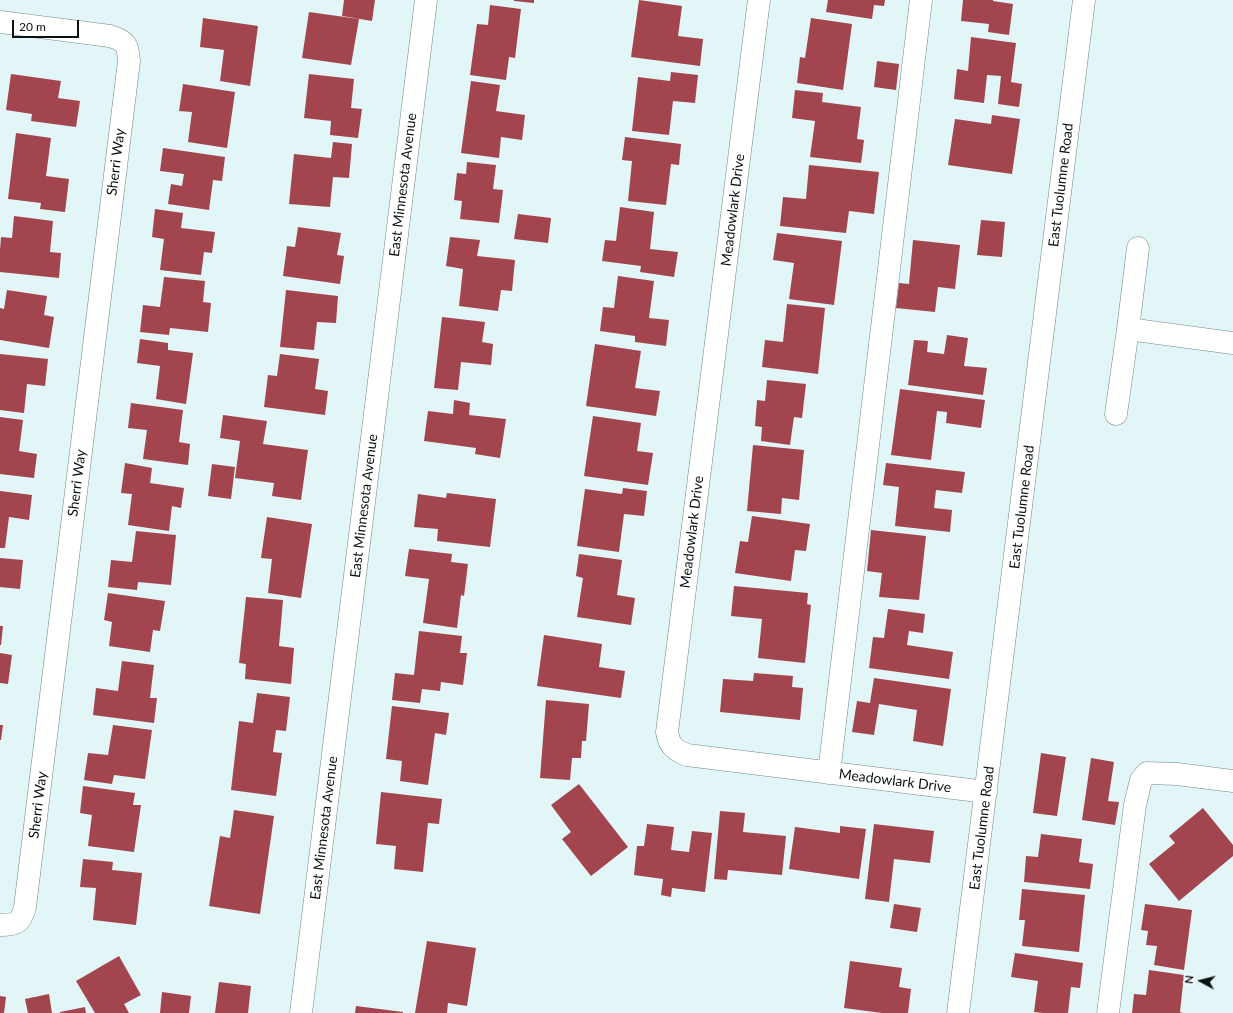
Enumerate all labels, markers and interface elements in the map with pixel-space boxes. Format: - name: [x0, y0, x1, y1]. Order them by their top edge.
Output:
- scale bar: [14, 12, 81, 38]
- text: 20 m: [19, 19, 46, 34]
- street label: East Minnesota Avenue: [386, 112, 420, 258]
- street label: East Tuolumne Road: [1045, 122, 1077, 248]
- street label: Sherri Way: [104, 127, 128, 197]
- street label: Meadowlark Drive: [718, 153, 748, 267]
- street label: East Minnesota Avenue: [347, 433, 381, 579]
- street label: East Tuolumne Road: [1006, 444, 1038, 570]
- street label: Sherri Way: [65, 448, 89, 518]
- street label: Meadowlark Drive: [677, 475, 707, 589]
- street label: East Minnesota Avenue: [307, 755, 341, 901]
- street label: East Tuolumne Road: [966, 765, 998, 891]
- street label: Meadowlark Drive: [838, 766, 952, 796]
- street label: Sherri Way: [26, 770, 50, 840]
- north arrow: [1181, 961, 1221, 1001]
- text: N: [1182, 974, 1196, 984]

